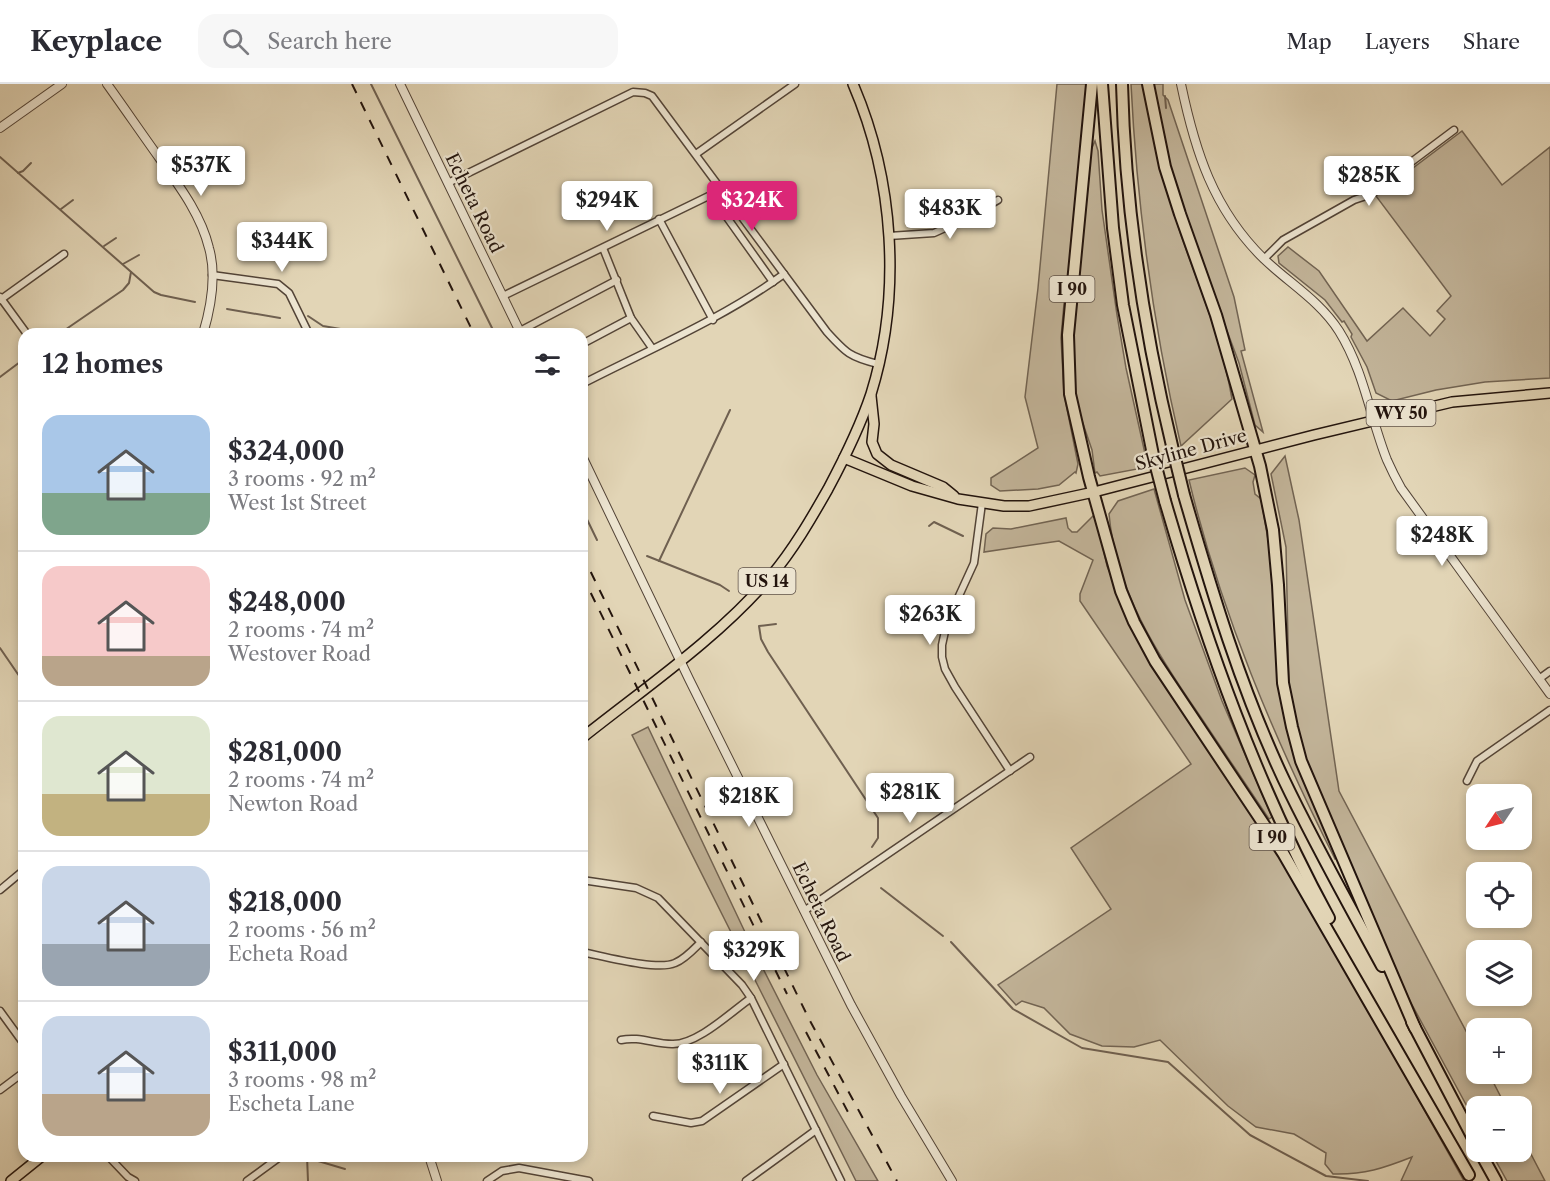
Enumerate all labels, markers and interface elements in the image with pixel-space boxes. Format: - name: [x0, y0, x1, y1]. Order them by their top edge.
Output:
- search box: [198, 14, 618, 68]
- text: Keyplace: [30, 24, 162, 58]
- icon: search: [219, 25, 252, 58]
- text: Search here: [267, 28, 392, 55]
- text: Map: [1287, 29, 1332, 54]
- text: Layers: [1365, 29, 1430, 54]
- text: Share: [1463, 29, 1520, 54]
- pin: $537K: [159, 146, 243, 197]
- street label: Echeta Road: [440, 150, 508, 256]
- text: $537K: [171, 153, 231, 177]
- pin: $285K: [1327, 156, 1411, 207]
- text: $285K: [1338, 163, 1400, 187]
- pin: $294K: [565, 181, 649, 232]
- pin: $324K: [710, 181, 794, 232]
- text: $294K: [576, 188, 638, 212]
- text: $324K: [721, 188, 783, 212]
- pin: $483K: [908, 189, 992, 240]
- text: $483K: [919, 196, 981, 220]
- pin: $344K: [240, 222, 324, 273]
- text: $344K: [251, 229, 313, 253]
- road number: I 90: [1050, 276, 1094, 302]
- text: 12 homes: [42, 348, 163, 380]
- icon: filters: [531, 348, 564, 381]
- road number: WY 50: [1366, 400, 1436, 426]
- street label: Skyline Drive: [1133, 425, 1249, 475]
- text: $324,000: [228, 435, 345, 467]
- icon: home: [90, 439, 162, 511]
- text: 3 rooms · 92 m²: [228, 467, 376, 491]
- text: West 1st Street: [228, 491, 366, 515]
- pin: $248K: [1400, 516, 1484, 567]
- text: $248K: [1410, 523, 1474, 547]
- road number: US 14: [738, 568, 795, 594]
- text: $248,000: [228, 586, 346, 618]
- icon: home: [90, 590, 162, 662]
- pin: $263K: [888, 595, 972, 646]
- text: $263K: [899, 602, 961, 626]
- text: 2 rooms · 74 m²: [228, 618, 374, 642]
- text: Westover Road: [228, 642, 371, 666]
- text: $281,000: [228, 736, 342, 768]
- icon: home: [90, 740, 162, 812]
- text: 2 rooms · 74 m²: [228, 768, 374, 792]
- pin: $281K: [868, 773, 952, 824]
- pin: $218K: [707, 777, 791, 828]
- text: $281K: [880, 780, 940, 804]
- text: $218K: [719, 784, 779, 808]
- north arrow: [1466, 784, 1532, 850]
- map controls: [1466, 784, 1532, 1162]
- text: Newton Road: [228, 792, 358, 816]
- road number: I 90: [1250, 824, 1294, 850]
- street label: Echeta Road: [787, 859, 855, 965]
- button: locate: [1466, 862, 1532, 928]
- text: $218,000: [228, 886, 342, 918]
- icon: home: [90, 890, 162, 962]
- text: 2 rooms · 56 m²: [228, 918, 376, 942]
- pin: $329K: [712, 931, 796, 982]
- text: $329K: [723, 938, 785, 962]
- button: layers: [1466, 940, 1532, 1006]
- text: Echeta Road: [228, 942, 348, 966]
- button: +: [1466, 1018, 1532, 1084]
- text: $311,000: [228, 1036, 337, 1068]
- icon: home: [90, 1040, 162, 1112]
- pin: $311K: [678, 1044, 762, 1095]
- text: $311K: [692, 1051, 748, 1075]
- text: 3 rooms · 98 m²: [228, 1068, 376, 1092]
- text: Escheta Lane: [228, 1092, 355, 1116]
- button: −: [1466, 1096, 1532, 1162]

